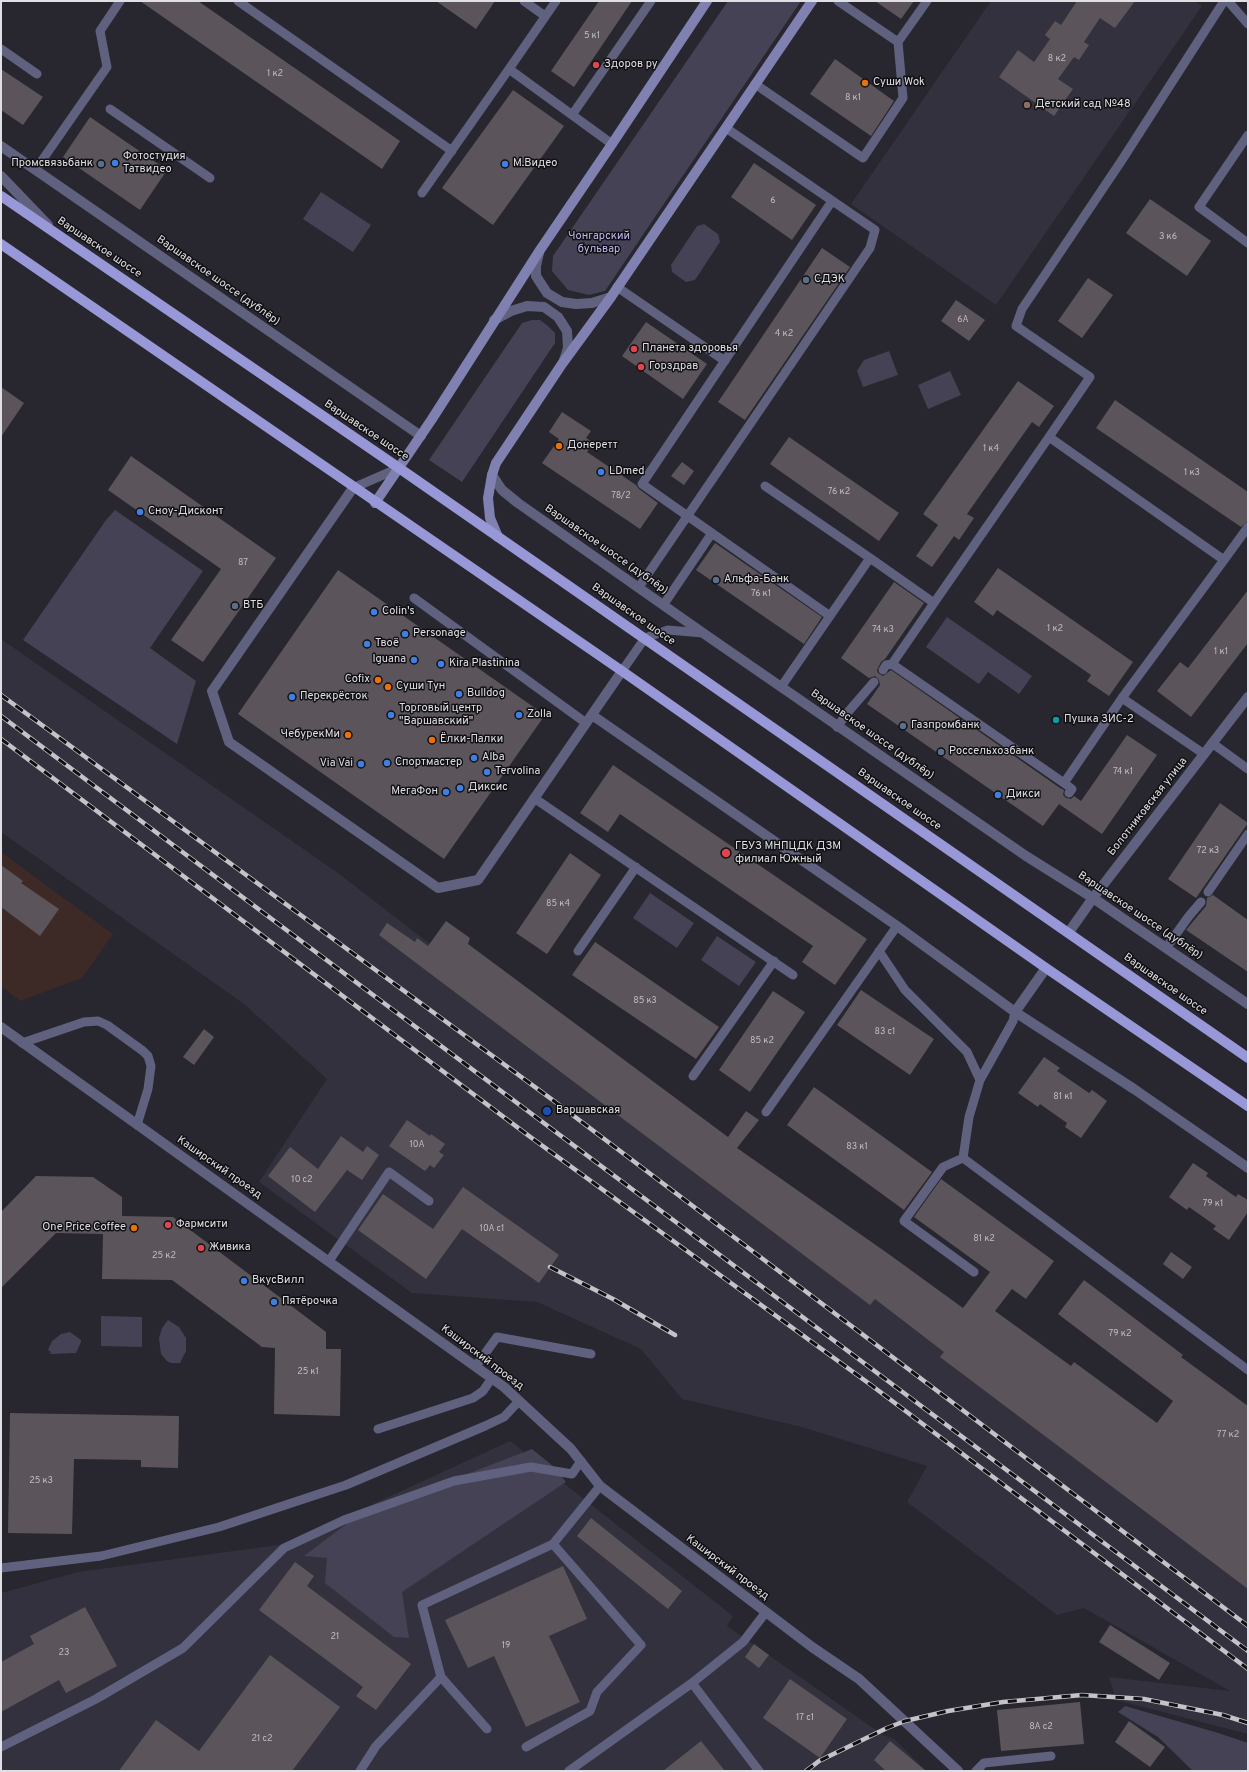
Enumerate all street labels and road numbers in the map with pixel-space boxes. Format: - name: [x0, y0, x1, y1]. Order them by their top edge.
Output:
- street label: Варшавское шоссе: [54, 215, 144, 281]
- street label: Варшавское шоссе (дублёр): [154, 233, 282, 329]
- street label: Варшавское шоссе: [321, 398, 411, 464]
- street label: Варшавское шоссе (дублёр): [542, 502, 670, 598]
- street label: Варшавское шоссе: [589, 581, 677, 649]
- street label: Варшавское шоссе (дублёр): [808, 687, 936, 783]
- street label: Болотниковская улица: [1105, 755, 1191, 859]
- street label: Варшавское шоссе: [855, 766, 943, 834]
- street label: Варшавское шоссе (дублёр): [1075, 869, 1205, 963]
- street label: Варшавское шоссе: [1121, 951, 1209, 1019]
- street label: Каширский проезд: [174, 1134, 264, 1202]
- street label: Каширский проезд: [438, 1323, 526, 1393]
- street label: Каширский проезд: [683, 1533, 771, 1603]

